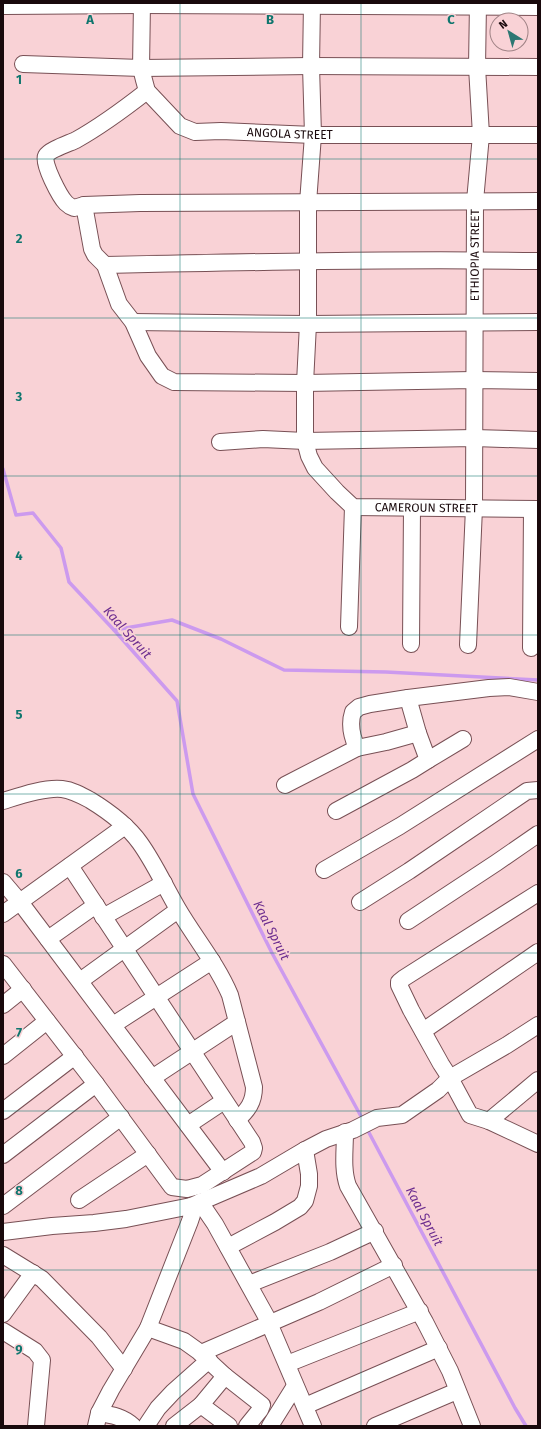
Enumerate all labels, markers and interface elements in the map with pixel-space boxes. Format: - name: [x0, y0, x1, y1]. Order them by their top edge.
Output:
- text: A: [85, 12, 94, 27]
- text: B: [266, 12, 274, 27]
- text: C: [447, 12, 455, 27]
- north arrow: [489, 12, 529, 52]
- text: N: [496, 17, 510, 32]
- text: 1: [16, 72, 22, 87]
- street label: ANGOLA STREET: [247, 125, 334, 142]
- street label: ETHIOPIA STREET: [468, 208, 482, 301]
- text: 2: [16, 231, 23, 246]
- text: 3: [15, 389, 23, 404]
- street label: CAMEROUN STREET: [375, 500, 479, 515]
- text: 4: [15, 548, 23, 563]
- water label: Kaal Spruit: [100, 603, 155, 662]
- text: 5: [16, 707, 23, 722]
- text: 6: [15, 866, 23, 881]
- water label: Kaal Spruit: [250, 898, 293, 963]
- text: 7: [16, 1025, 22, 1040]
- text: 8: [15, 1183, 23, 1198]
- water label: Kaal Spruit: [403, 1184, 447, 1249]
- text: 9: [15, 1342, 23, 1357]

